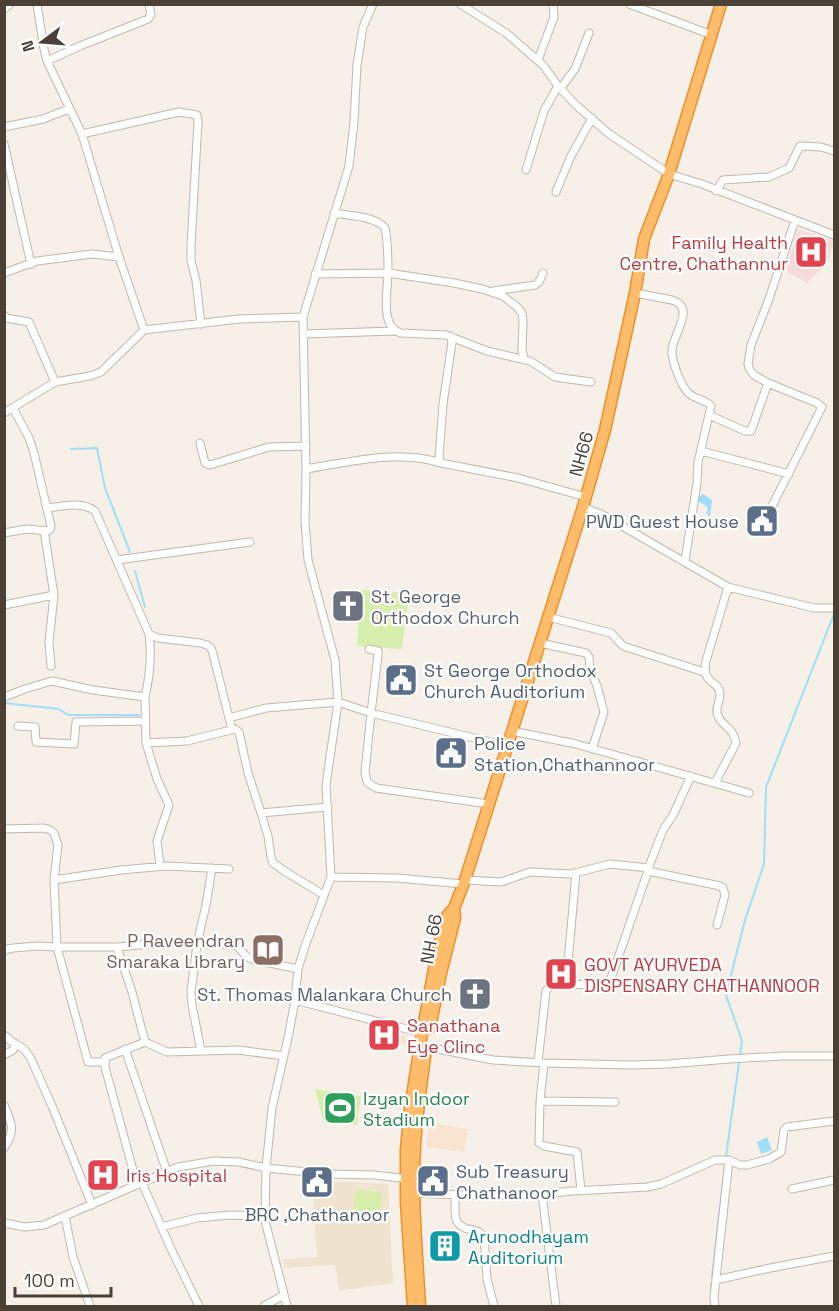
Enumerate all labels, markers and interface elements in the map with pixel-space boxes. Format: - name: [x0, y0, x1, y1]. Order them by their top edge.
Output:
- north arrow: [12, 12, 72, 72]
- text: N: [16, 38, 40, 54]
- place label: Family Health Centre, Chathannur: [619, 231, 788, 275]
- hospital icon: Family Health Centre, Chathannur: [793, 234, 829, 270]
- street label: NH66: [564, 429, 598, 479]
- public building icon: PWD Guest House: [744, 503, 780, 539]
- place label: PWD Guest House: [586, 510, 739, 533]
- place label: St. George Orthodox Church: [371, 585, 519, 629]
- church icon: St. George Orthodox Church: [330, 588, 366, 624]
- place label: St George Orthodox Church Auditorium: [424, 659, 597, 703]
- public building icon: St George Orthodox Church Auditorium: [383, 662, 419, 698]
- place label: Police Station,Chathannoor: [474, 732, 655, 776]
- public building icon: Police Station,Chathannoor: [433, 735, 469, 771]
- street label: NH 66: [415, 912, 447, 966]
- place label: P Raveendran Smaraka Library: [106, 929, 245, 973]
- library icon: P Raveendran Smaraka Library: [250, 932, 286, 968]
- place label: GOVT AYURVEDA DISPENSARY CHATHANNOOR: [584, 953, 820, 997]
- hospital icon: GOVT AYURVEDA DISPENSARY CHATHANNOOR: [543, 956, 579, 992]
- church icon: St. Thomas Malankara Church: [457, 976, 493, 1012]
- place label: St. Thomas Malankara Church: [197, 983, 452, 1006]
- place label: Sanathana Eye Clinc: [407, 1014, 500, 1058]
- hospital icon: Sanathana Eye Clinc: [366, 1017, 402, 1053]
- place label: Izyan Indoor Stadium: [363, 1087, 470, 1131]
- sports icon: Izyan Indoor Stadium: [322, 1090, 358, 1126]
- hospital icon: Iris Hospital: [85, 1157, 121, 1193]
- place label: Sub Treasury Chathanoor: [456, 1160, 569, 1204]
- public building icon: Sub Treasury Chathanoor: [415, 1163, 451, 1199]
- place label: Iris Hospital: [126, 1164, 227, 1187]
- public building icon: BRC ,Chathanoor: [299, 1164, 335, 1200]
- place label: BRC ,Chathanoor: [244, 1203, 390, 1226]
- place label: Arunodhayam Auditorium: [468, 1225, 589, 1269]
- building icon: Arunodhayam Auditorium: [427, 1228, 463, 1264]
- scale bar: [15, 1260, 111, 1298]
- text: 100 m: [24, 1269, 75, 1292]

